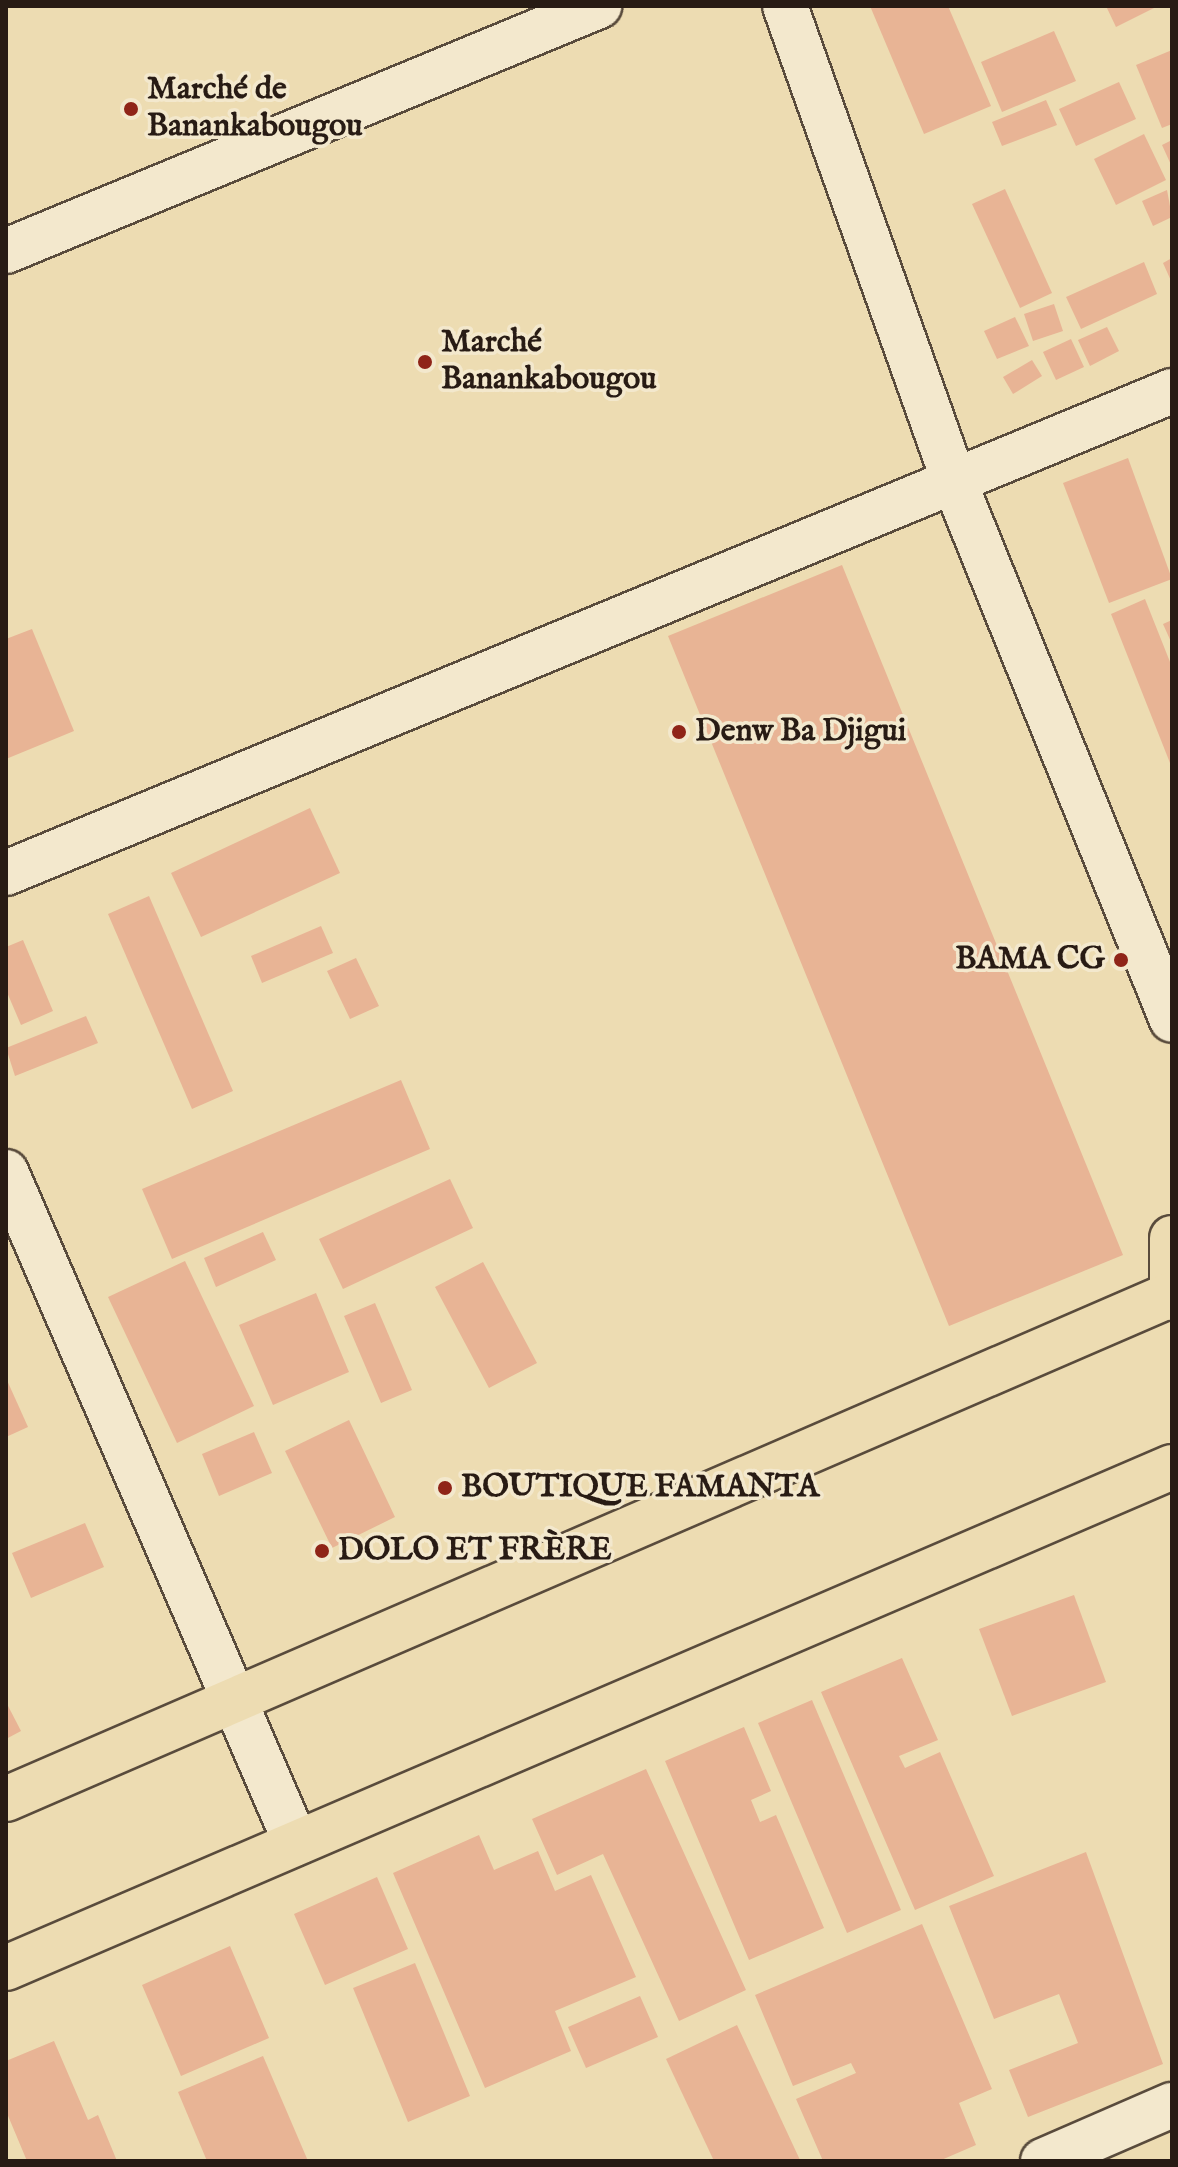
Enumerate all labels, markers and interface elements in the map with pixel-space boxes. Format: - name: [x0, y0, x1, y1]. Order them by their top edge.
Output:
- place label: Marché de Banankabougou: [147, 72, 363, 147]
- marker: Marché de Banankabougou: [122, 100, 140, 118]
- place label: Marché Banankabougou: [441, 325, 657, 400]
- marker: Marché Banankabougou: [416, 353, 434, 371]
- place label: Denw Ba Djigui: [695, 713, 906, 751]
- marker: Denw Ba Djigui: [670, 723, 688, 741]
- place label: BAMA CG: [955, 941, 1105, 979]
- marker: BAMA CG: [1112, 951, 1130, 969]
- place label: BOUTIQUE FAMANTA: [461, 1469, 819, 1507]
- marker: BOUTIQUE FAMANTA: [436, 1479, 454, 1497]
- place label: DOLO ET FRÈRE: [338, 1532, 612, 1570]
- marker: DOLO ET FRÈRE: [313, 1542, 331, 1560]

